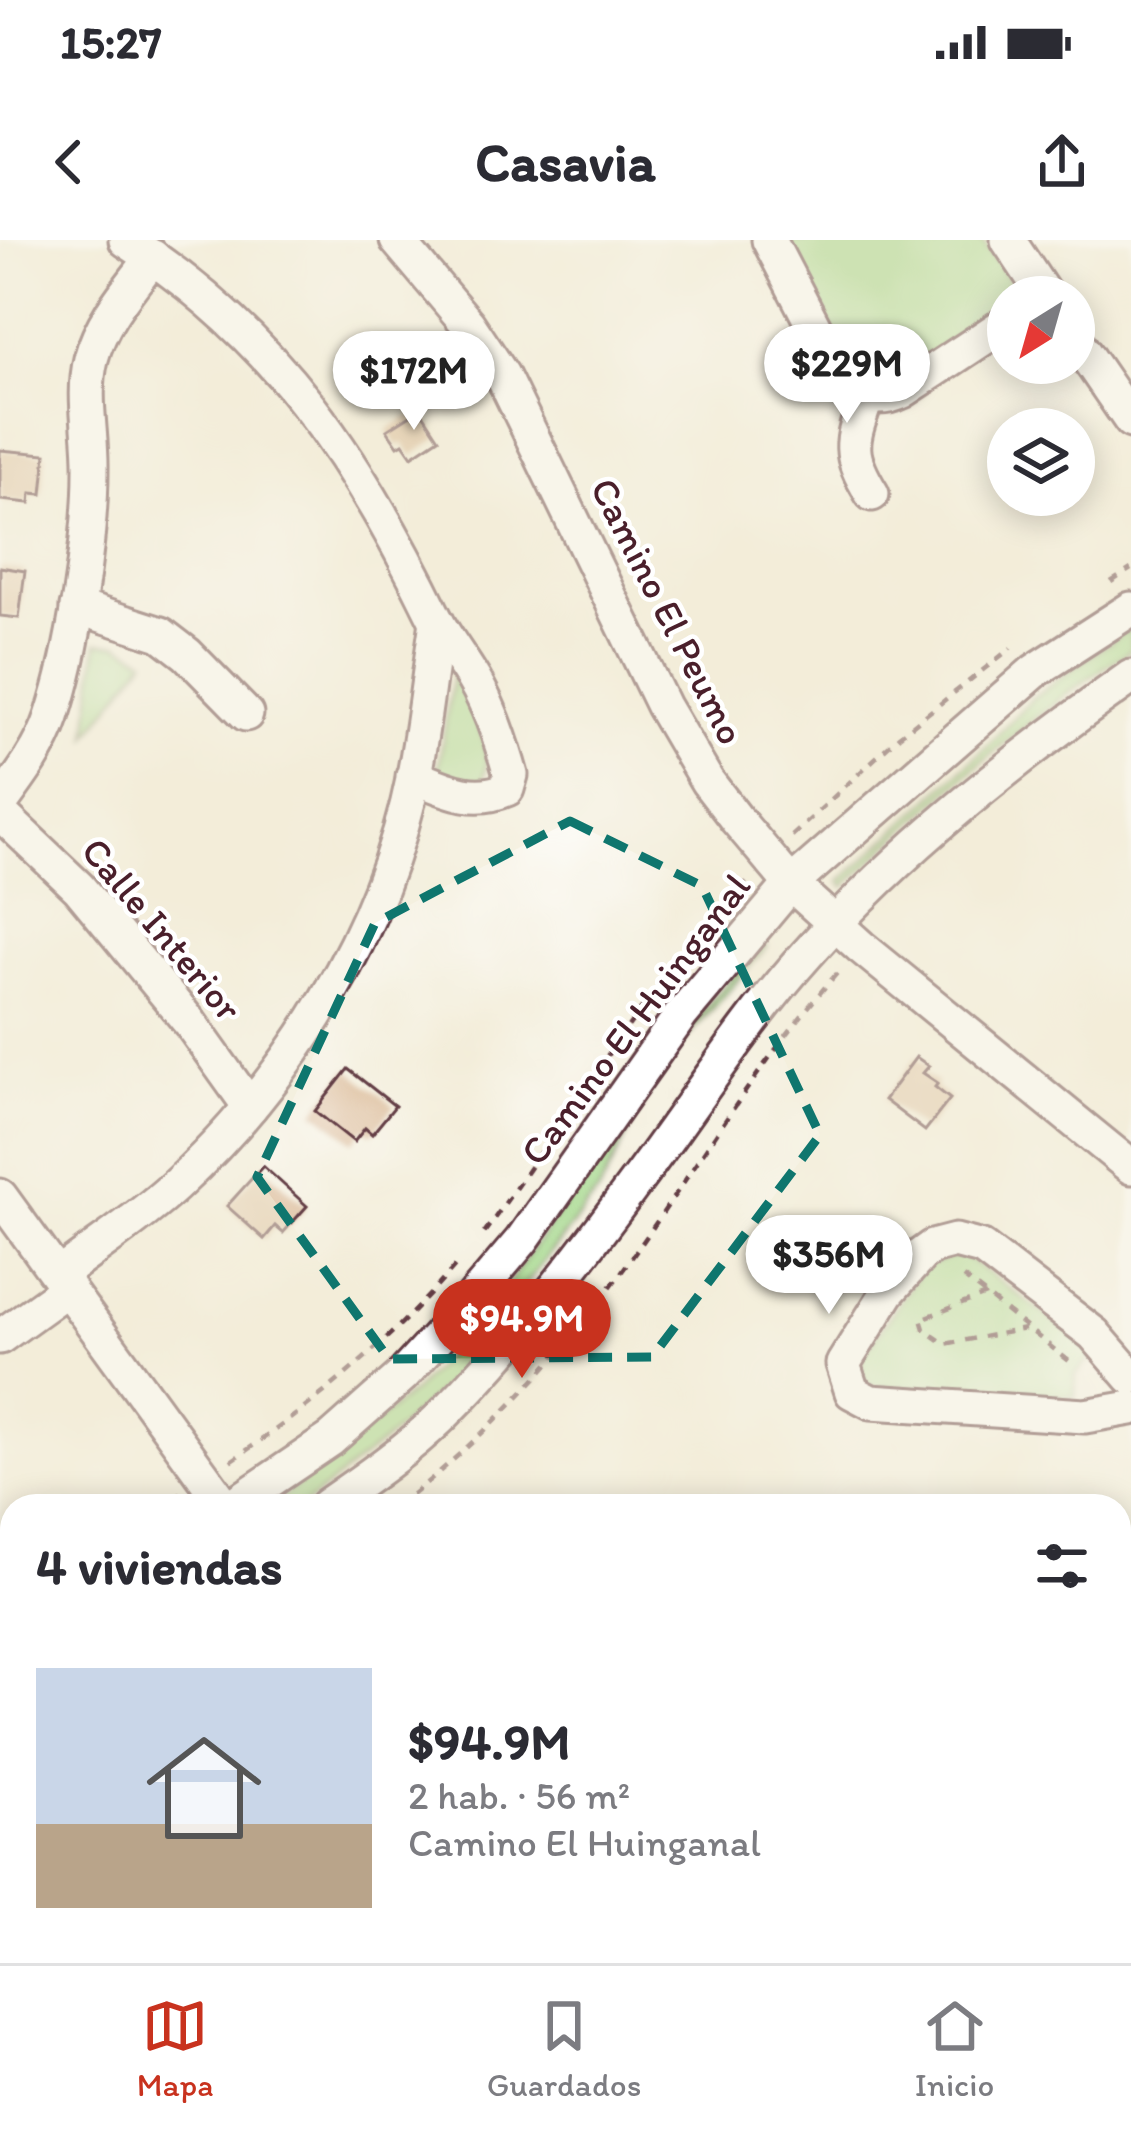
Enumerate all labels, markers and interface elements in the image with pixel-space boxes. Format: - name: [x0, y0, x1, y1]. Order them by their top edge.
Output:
- text: 15:27: [60, 15, 162, 69]
- icon: back: [36, 129, 102, 195]
- icon: share: [1029, 129, 1095, 195]
- text: Casavia: [475, 130, 656, 195]
- north arrow: [987, 276, 1095, 384]
- map controls: [987, 276, 1095, 516]
- pin: $229M: [763, 324, 931, 426]
- pin: $172M: [330, 331, 498, 433]
- text: $229M: [791, 339, 903, 386]
- text: $172M: [360, 346, 468, 393]
- button: layers: [987, 408, 1095, 516]
- street label: Camino El Peumo: [581, 470, 755, 752]
- street label: Calle Interior: [72, 828, 253, 1031]
- street label: Camino El Huinganal: [510, 864, 760, 1174]
- pin: $356M: [745, 1215, 913, 1317]
- text: $356M: [773, 1230, 885, 1277]
- pin: $94.9M: [424, 1279, 620, 1381]
- text: $94.9M: [460, 1294, 584, 1341]
- icon: filters: [1029, 1533, 1095, 1599]
- text: 4 viviendas: [36, 1536, 282, 1597]
- text: $94.9M: [408, 1711, 571, 1772]
- icon: home: [132, 1716, 276, 1860]
- text: 2 hab. · 56 m²: [408, 1772, 630, 1819]
- text: Camino El Huinganal: [408, 1819, 761, 1866]
- tab: Mapa: [137, 1993, 213, 2104]
- tab: Guardados: [487, 1993, 641, 2104]
- tab: Inicio: [915, 1993, 994, 2104]

